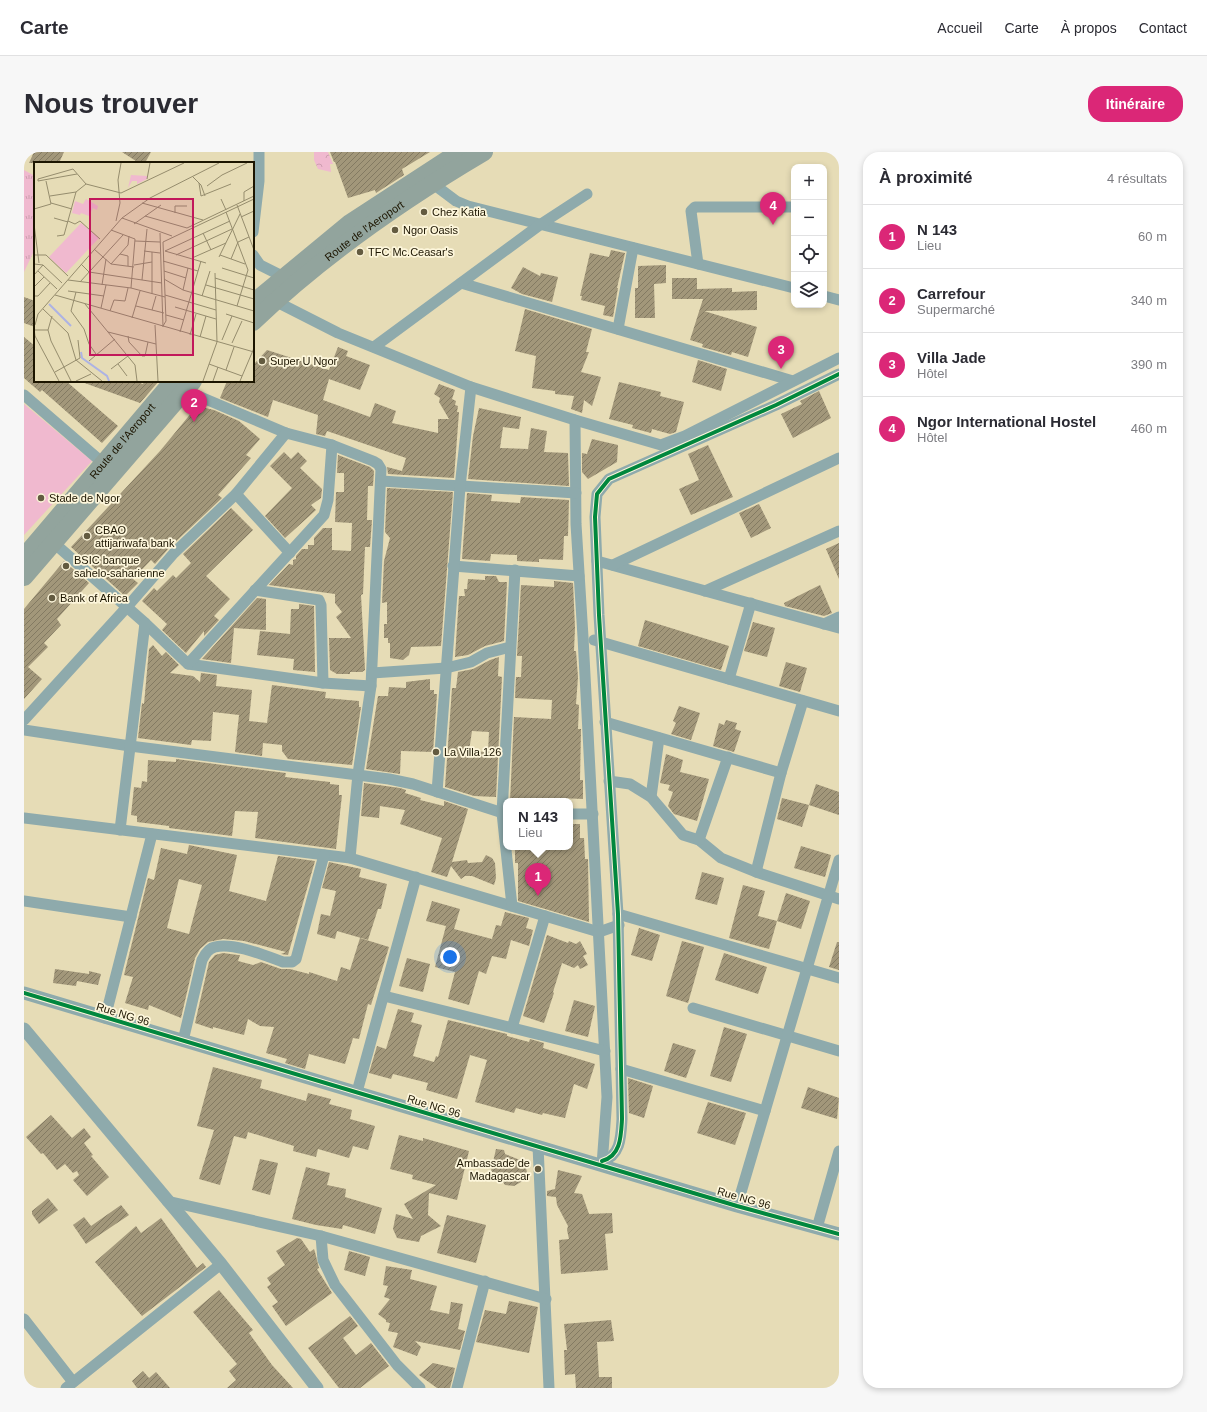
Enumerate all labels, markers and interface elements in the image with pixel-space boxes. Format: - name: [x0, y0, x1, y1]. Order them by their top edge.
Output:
- text: Carte: [20, 17, 69, 38]
- text: Accueil: [937, 20, 982, 36]
- text: Carte: [1004, 20, 1039, 36]
- text: À propos: [1061, 20, 1117, 36]
- text: Contact: [1139, 20, 1187, 36]
- button: Itinéraire: [1088, 86, 1183, 122]
- text: Nous trouver: [24, 88, 198, 119]
- inset map: [34, 162, 254, 382]
- map controls: [791, 164, 827, 308]
- button: +: [791, 164, 827, 200]
- text: À proximité: [879, 168, 973, 187]
- text: 4 résultats: [1107, 171, 1167, 186]
- pin: 4: [760, 192, 786, 225]
- street label: Route de l'Aeroport: [322, 198, 406, 263]
- button: −: [791, 200, 827, 236]
- place label: Chez Katia: [432, 206, 487, 218]
- marker: Chez Katia: [419, 207, 429, 217]
- text: N 143: [917, 221, 957, 238]
- place label: Ngor Oasis: [403, 224, 459, 236]
- marker: Ngor Oasis: [390, 225, 400, 235]
- text: 1: [888, 229, 896, 244]
- text: 60 m: [1138, 229, 1167, 244]
- button: locate: [791, 236, 827, 272]
- text: Lieu: [917, 238, 942, 253]
- place label: TFC Mc.Ceasar's: [368, 246, 454, 258]
- marker: TFC Mc.Ceasar's: [355, 247, 365, 257]
- button: layers: [791, 272, 827, 308]
- text: Carrefour: [917, 285, 985, 302]
- text: 2: [888, 293, 896, 308]
- text: 340 m: [1131, 293, 1167, 308]
- text: Supermarché: [917, 302, 995, 317]
- pin: 3: [768, 336, 794, 369]
- text: Villa Jade: [917, 349, 986, 366]
- place label: Super U Ngor: [270, 355, 338, 367]
- marker: Super U Ngor: [257, 356, 267, 366]
- text: 3: [888, 357, 896, 372]
- text: 390 m: [1131, 357, 1167, 372]
- text: Hôtel: [917, 366, 947, 381]
- pin: 2: [181, 389, 207, 422]
- street label: Route de l'Aeroport: [87, 401, 157, 481]
- text: Ngor International Hostel: [917, 413, 1096, 430]
- text: 4: [888, 421, 896, 436]
- text: 460 m: [1131, 421, 1167, 436]
- text: Hôtel: [917, 430, 947, 445]
- place label: Stade de Ngor: [49, 492, 120, 504]
- marker: Stade de Ngor: [36, 493, 46, 503]
- place label: CBAO attijariwafa bank: [95, 524, 175, 549]
- marker: CBAO attijariwafa bank: [82, 531, 92, 541]
- place label: BSIC banque sahelo-saharienne: [74, 554, 165, 579]
- marker: BSIC banque sahelo-saharienne: [61, 561, 71, 571]
- place label: Bank of Africa: [60, 592, 129, 604]
- marker: Bank of Africa: [47, 593, 57, 603]
- place label: La Villa 126: [444, 746, 501, 758]
- marker: La Villa 126: [431, 747, 441, 757]
- popup: [503, 798, 573, 850]
- text: N 143: [518, 808, 558, 825]
- text: Lieu: [518, 825, 543, 840]
- pin: 1: [525, 863, 551, 896]
- your location: [440, 947, 460, 967]
- street label: Rue NG 96: [95, 1000, 151, 1028]
- street label: Rue NG 96: [406, 1092, 462, 1120]
- place label: Ambassade de Madagascar: [457, 1157, 530, 1182]
- marker: Ambassade de Madagascar: [533, 1164, 543, 1174]
- street label: Rue NG 96: [716, 1185, 772, 1211]

